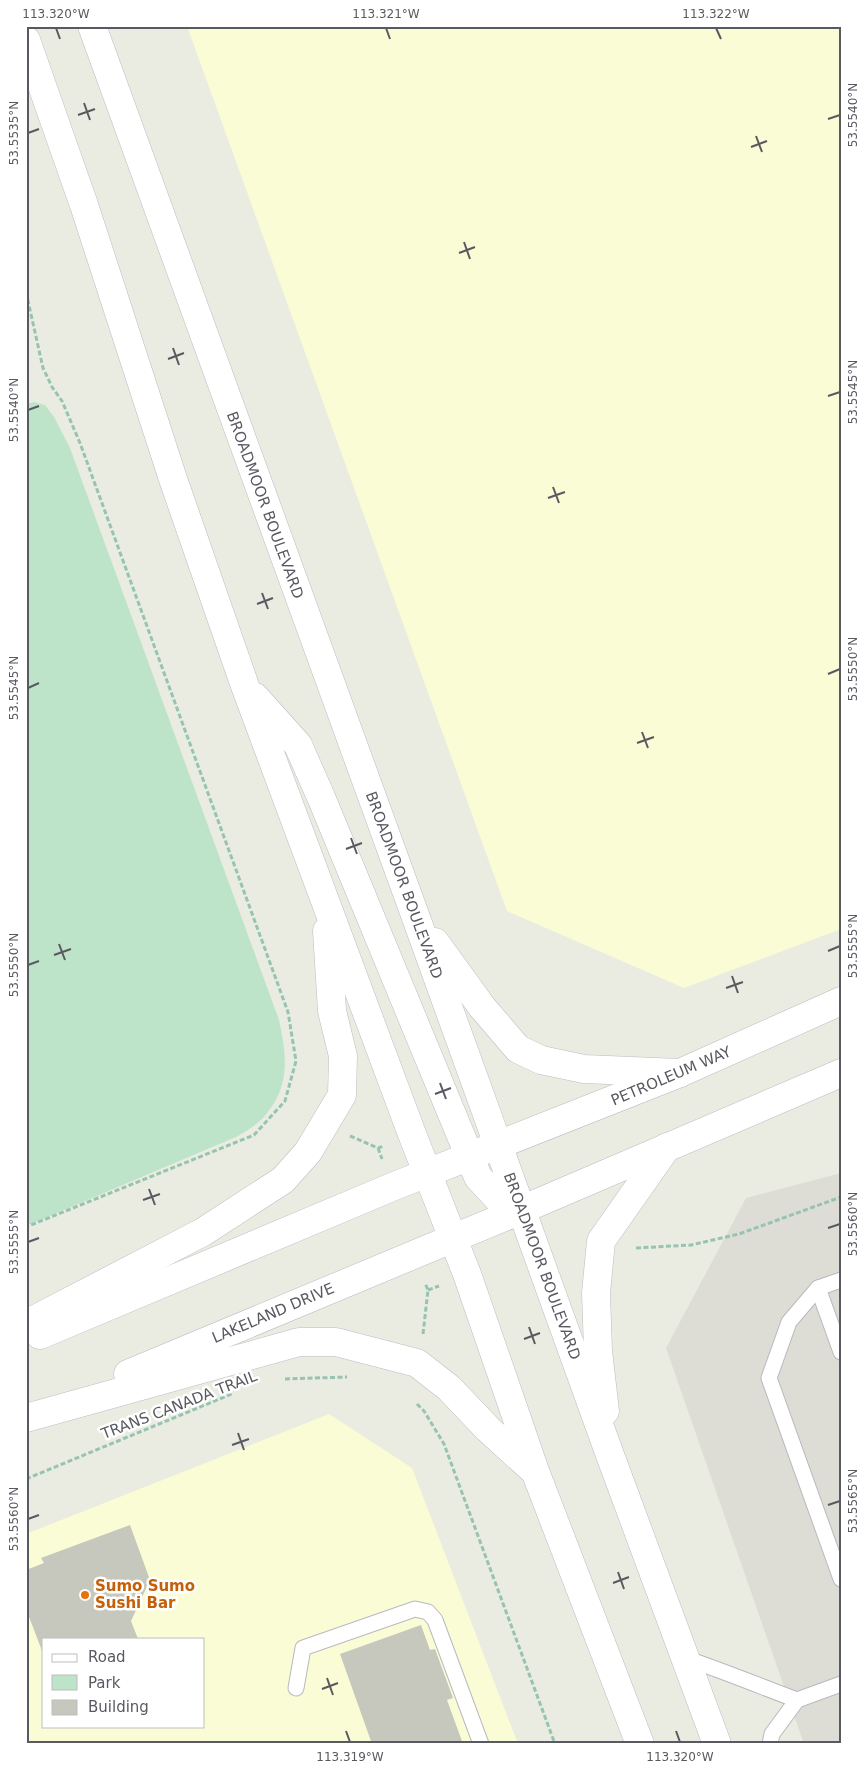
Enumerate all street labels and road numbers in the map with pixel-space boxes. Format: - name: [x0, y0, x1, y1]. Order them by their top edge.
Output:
- street label: BROADMOOR BOULEVARD: [223, 409, 307, 601]
- street label: BROADMOOR BOULEVARD: [362, 789, 446, 981]
- street label: PETROLEUM WAY: [608, 1042, 735, 1109]
- street label: BROADMOOR BOULEVARD: [500, 1170, 584, 1362]
- street label: LAKELAND DRIVE: [209, 1279, 337, 1347]
- street label: TRANS CANADA TRAIL: [98, 1367, 260, 1443]

